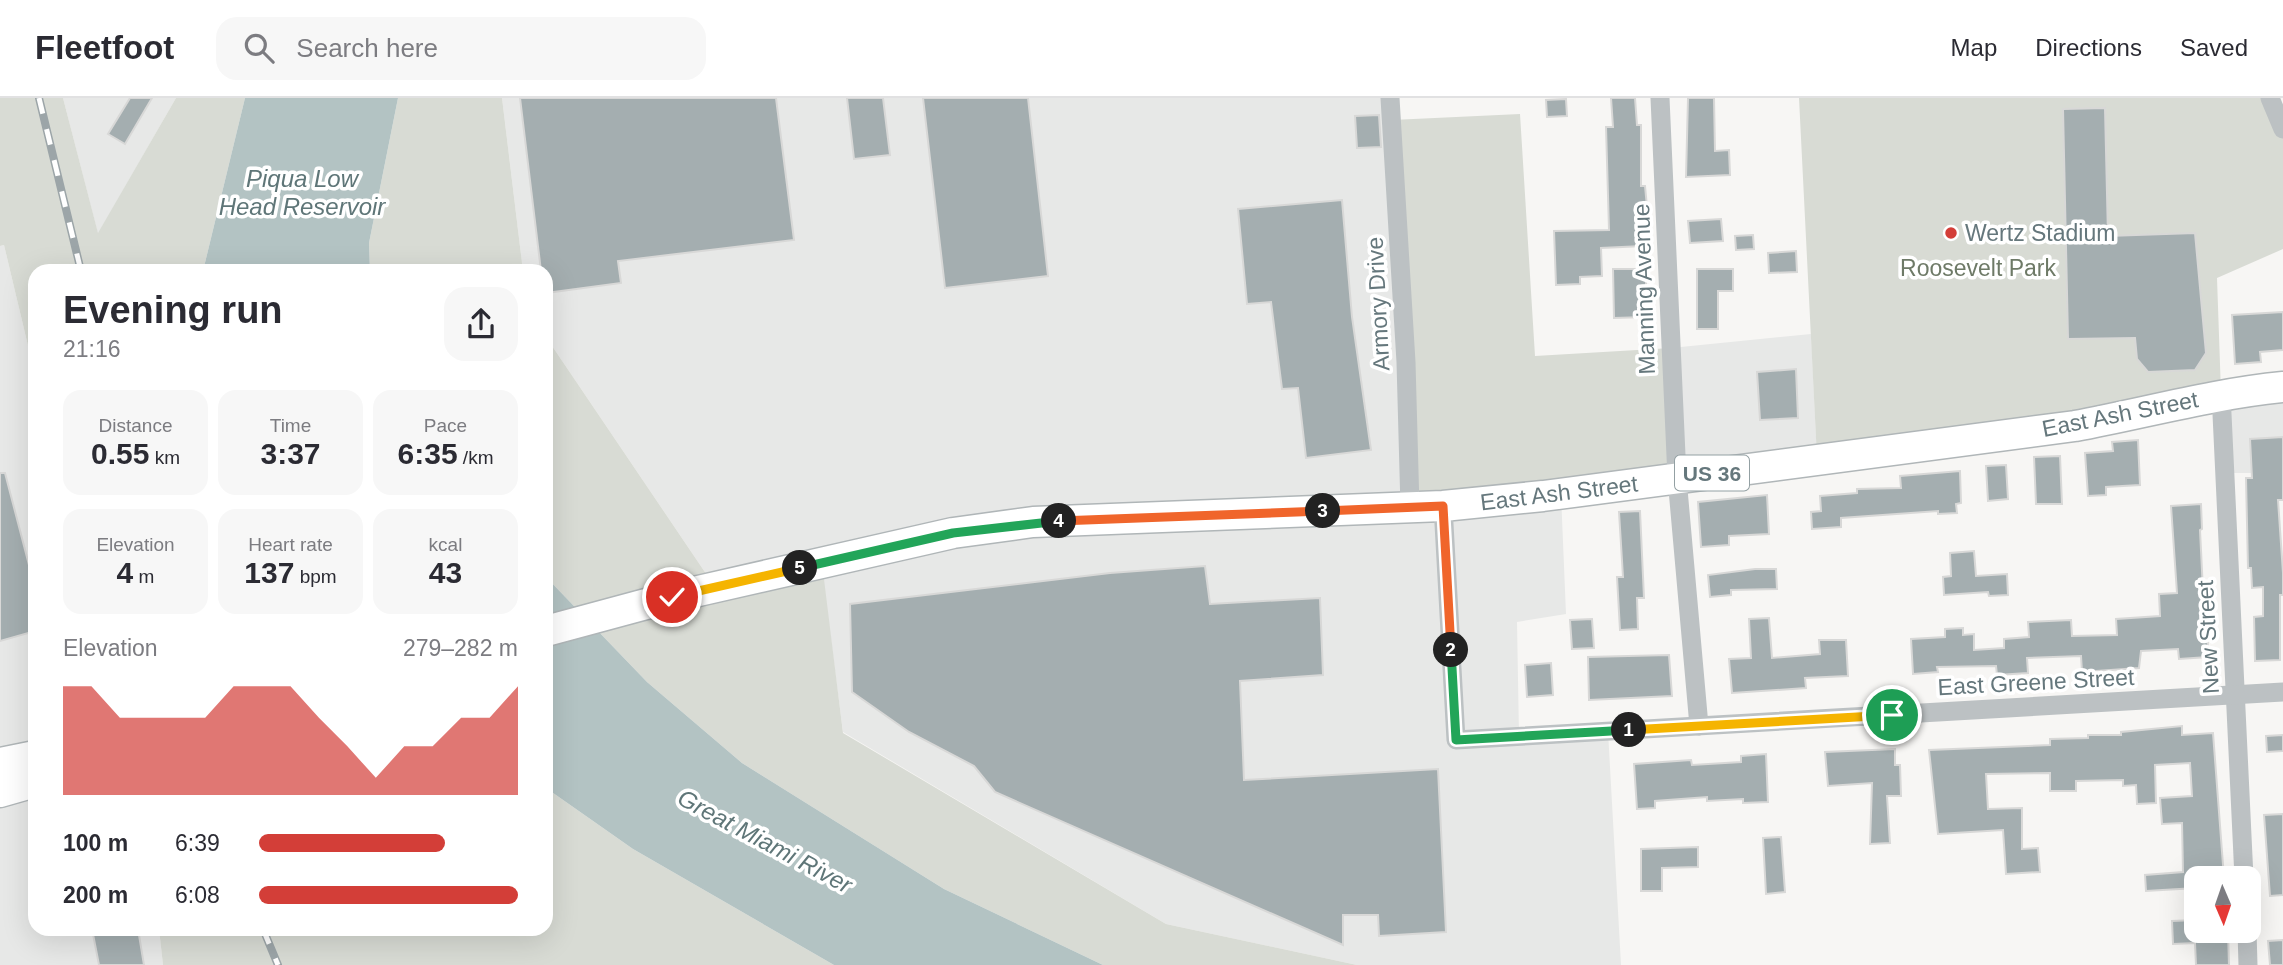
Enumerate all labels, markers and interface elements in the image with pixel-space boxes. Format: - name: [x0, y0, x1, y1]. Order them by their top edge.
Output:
- search box: [216, 17, 706, 80]
- text: Fleetfoot: [35, 29, 174, 66]
- icon: search: [240, 29, 278, 67]
- text: Search here: [296, 33, 438, 63]
- text: Map: [1951, 34, 1997, 61]
- text: Directions: [2035, 34, 2142, 61]
- text: Saved: [2180, 34, 2248, 61]
- water label: Piqua Low Head Reservoir: [219, 165, 386, 220]
- street label: Manning Avenue: [1628, 203, 1660, 375]
- place label: Wertz Stadium: [1965, 220, 2115, 246]
- marker: Wertz Stadium: [1943, 225, 1959, 241]
- street label: Armory Drive: [1362, 236, 1394, 372]
- park label: Roosevelt Park: [1900, 255, 2056, 281]
- button: share: [444, 287, 518, 361]
- text: Evening run: [63, 289, 283, 331]
- text: 21:16: [63, 336, 121, 362]
- street label: East Ash Street: [2040, 386, 2201, 442]
- text: Distance: [99, 415, 172, 436]
- text: Time: [270, 415, 311, 436]
- text: Pace: [424, 415, 467, 436]
- text: 0.55: [91, 437, 149, 470]
- text: 3:37: [260, 437, 321, 470]
- text: 6:35: [398, 437, 458, 470]
- text: km: [149, 447, 180, 468]
- text: /km: [458, 447, 493, 468]
- road number: US 36: [1675, 456, 1749, 490]
- street label: East Ash Street: [1479, 470, 1640, 516]
- pin: 3: [1306, 494, 1340, 528]
- text: 3: [1317, 500, 1328, 521]
- pin: 4: [1042, 504, 1076, 538]
- text: 4: [1053, 510, 1064, 531]
- text: Elevation: [96, 534, 175, 555]
- text: Heart rate: [248, 534, 333, 555]
- text: kcal: [429, 534, 462, 555]
- pin: 5: [782, 550, 818, 586]
- text: 4: [117, 556, 133, 589]
- text: 137: [244, 556, 294, 589]
- text: 43: [429, 556, 462, 589]
- text: 5: [794, 557, 805, 578]
- text: m: [133, 566, 154, 587]
- text: bpm: [294, 566, 337, 587]
- pin: [642, 567, 702, 627]
- icon: check: [653, 578, 691, 616]
- street label: New Street: [2192, 579, 2224, 694]
- pin: 2: [1434, 632, 1468, 668]
- text: Elevation: [63, 635, 158, 661]
- text: 279–282 m: [403, 635, 518, 661]
- text: 2: [1445, 639, 1456, 660]
- street label: East Greene Street: [1937, 664, 2136, 700]
- pin: [1862, 685, 1922, 745]
- icon: arrive: [1873, 696, 1911, 734]
- pin: 1: [1612, 712, 1646, 748]
- text: 1: [1623, 719, 1634, 740]
- water label: Great Miami River: [673, 784, 858, 899]
- text: 100 m: [63, 830, 128, 856]
- text: 6:39: [175, 830, 220, 856]
- north arrow: [2184, 866, 2261, 943]
- map controls: [2184, 866, 2261, 943]
- text: 200 m: [63, 882, 128, 908]
- text: 6:08: [175, 882, 220, 908]

